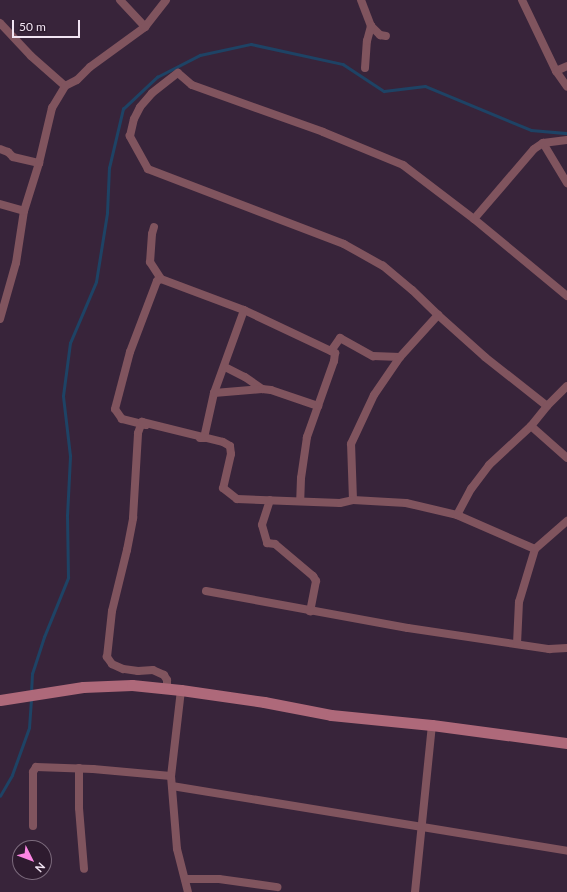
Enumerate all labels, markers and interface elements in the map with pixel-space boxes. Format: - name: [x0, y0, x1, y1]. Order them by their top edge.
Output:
- scale bar: [14, 12, 82, 38]
- text: 50 m: [19, 19, 46, 34]
- north arrow: [12, 840, 52, 880]
- text: N: [33, 860, 48, 875]

